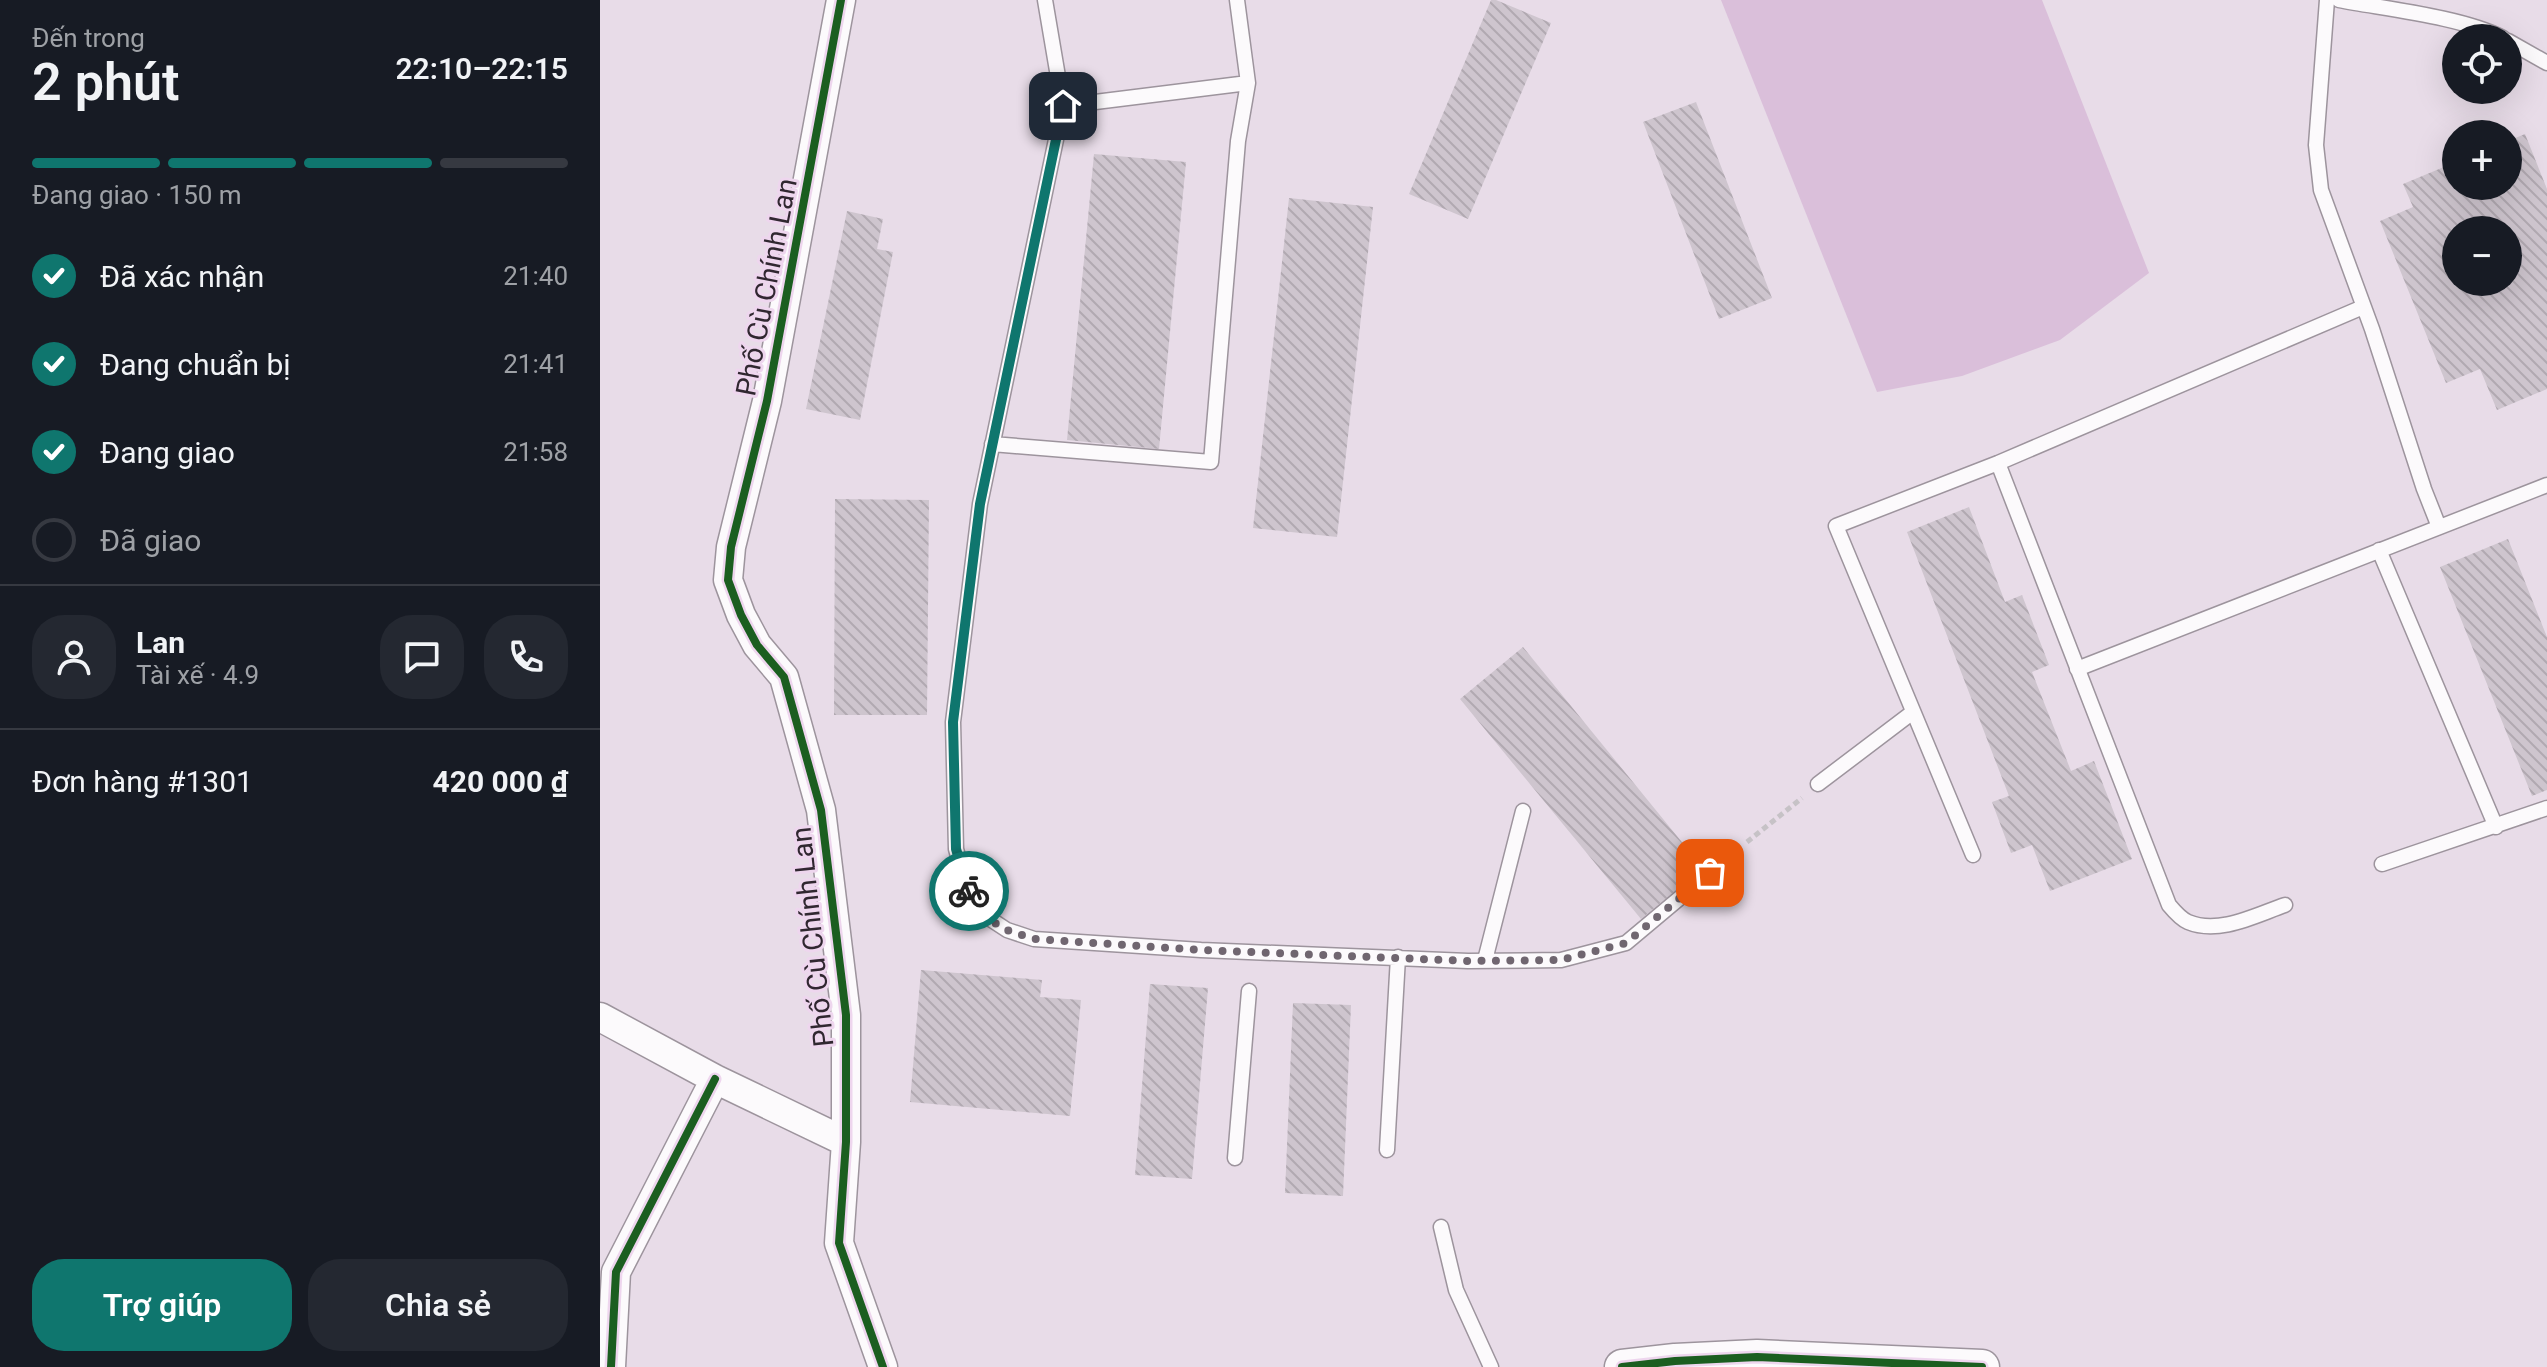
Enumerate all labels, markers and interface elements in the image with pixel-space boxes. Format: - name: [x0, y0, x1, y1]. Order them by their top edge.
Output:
- text: Đến trong: [32, 23, 145, 53]
- map controls: [2442, 24, 2522, 296]
- button: locate: [2442, 24, 2522, 104]
- text: 22:10–22:15: [395, 51, 568, 86]
- text: 2 phút: [32, 52, 179, 113]
- pin: [1029, 72, 1097, 140]
- icon: home: [1041, 84, 1085, 128]
- button: +: [2442, 120, 2522, 200]
- street label: Phố Cù Chính Lan: [729, 176, 804, 399]
- text: Đang giao · 150 m: [32, 180, 242, 210]
- button: −: [2442, 216, 2522, 296]
- icon: check: [32, 254, 76, 298]
- text: Đã xác nhận: [100, 259, 264, 294]
- text: 21:40: [503, 261, 568, 291]
- icon: check: [32, 342, 76, 386]
- text: Đang chuẩn bị: [100, 347, 291, 382]
- text: 21:41: [503, 349, 568, 379]
- icon: check: [32, 430, 76, 474]
- text: Đang giao: [100, 435, 235, 470]
- text: 21:58: [503, 437, 568, 467]
- text: Đã giao: [100, 523, 201, 558]
- button: person: [32, 615, 116, 699]
- button: chat: [380, 615, 464, 699]
- button: phone: [484, 615, 568, 699]
- text: Lan: [136, 625, 185, 660]
- text: Tài xế · 4.9: [136, 660, 259, 690]
- text: Đơn hàng #1301: [32, 764, 253, 799]
- text: 420 000 ₫: [432, 764, 568, 799]
- street label: Phố Cù Chính Lan: [785, 825, 840, 1048]
- pin: [1676, 839, 1744, 907]
- courier: [929, 851, 1009, 931]
- icon: bag: [1688, 851, 1732, 895]
- icon: bike: [947, 869, 991, 913]
- button: Trợ giúp: [32, 1259, 292, 1351]
- button: Chia sẻ: [308, 1259, 568, 1351]

